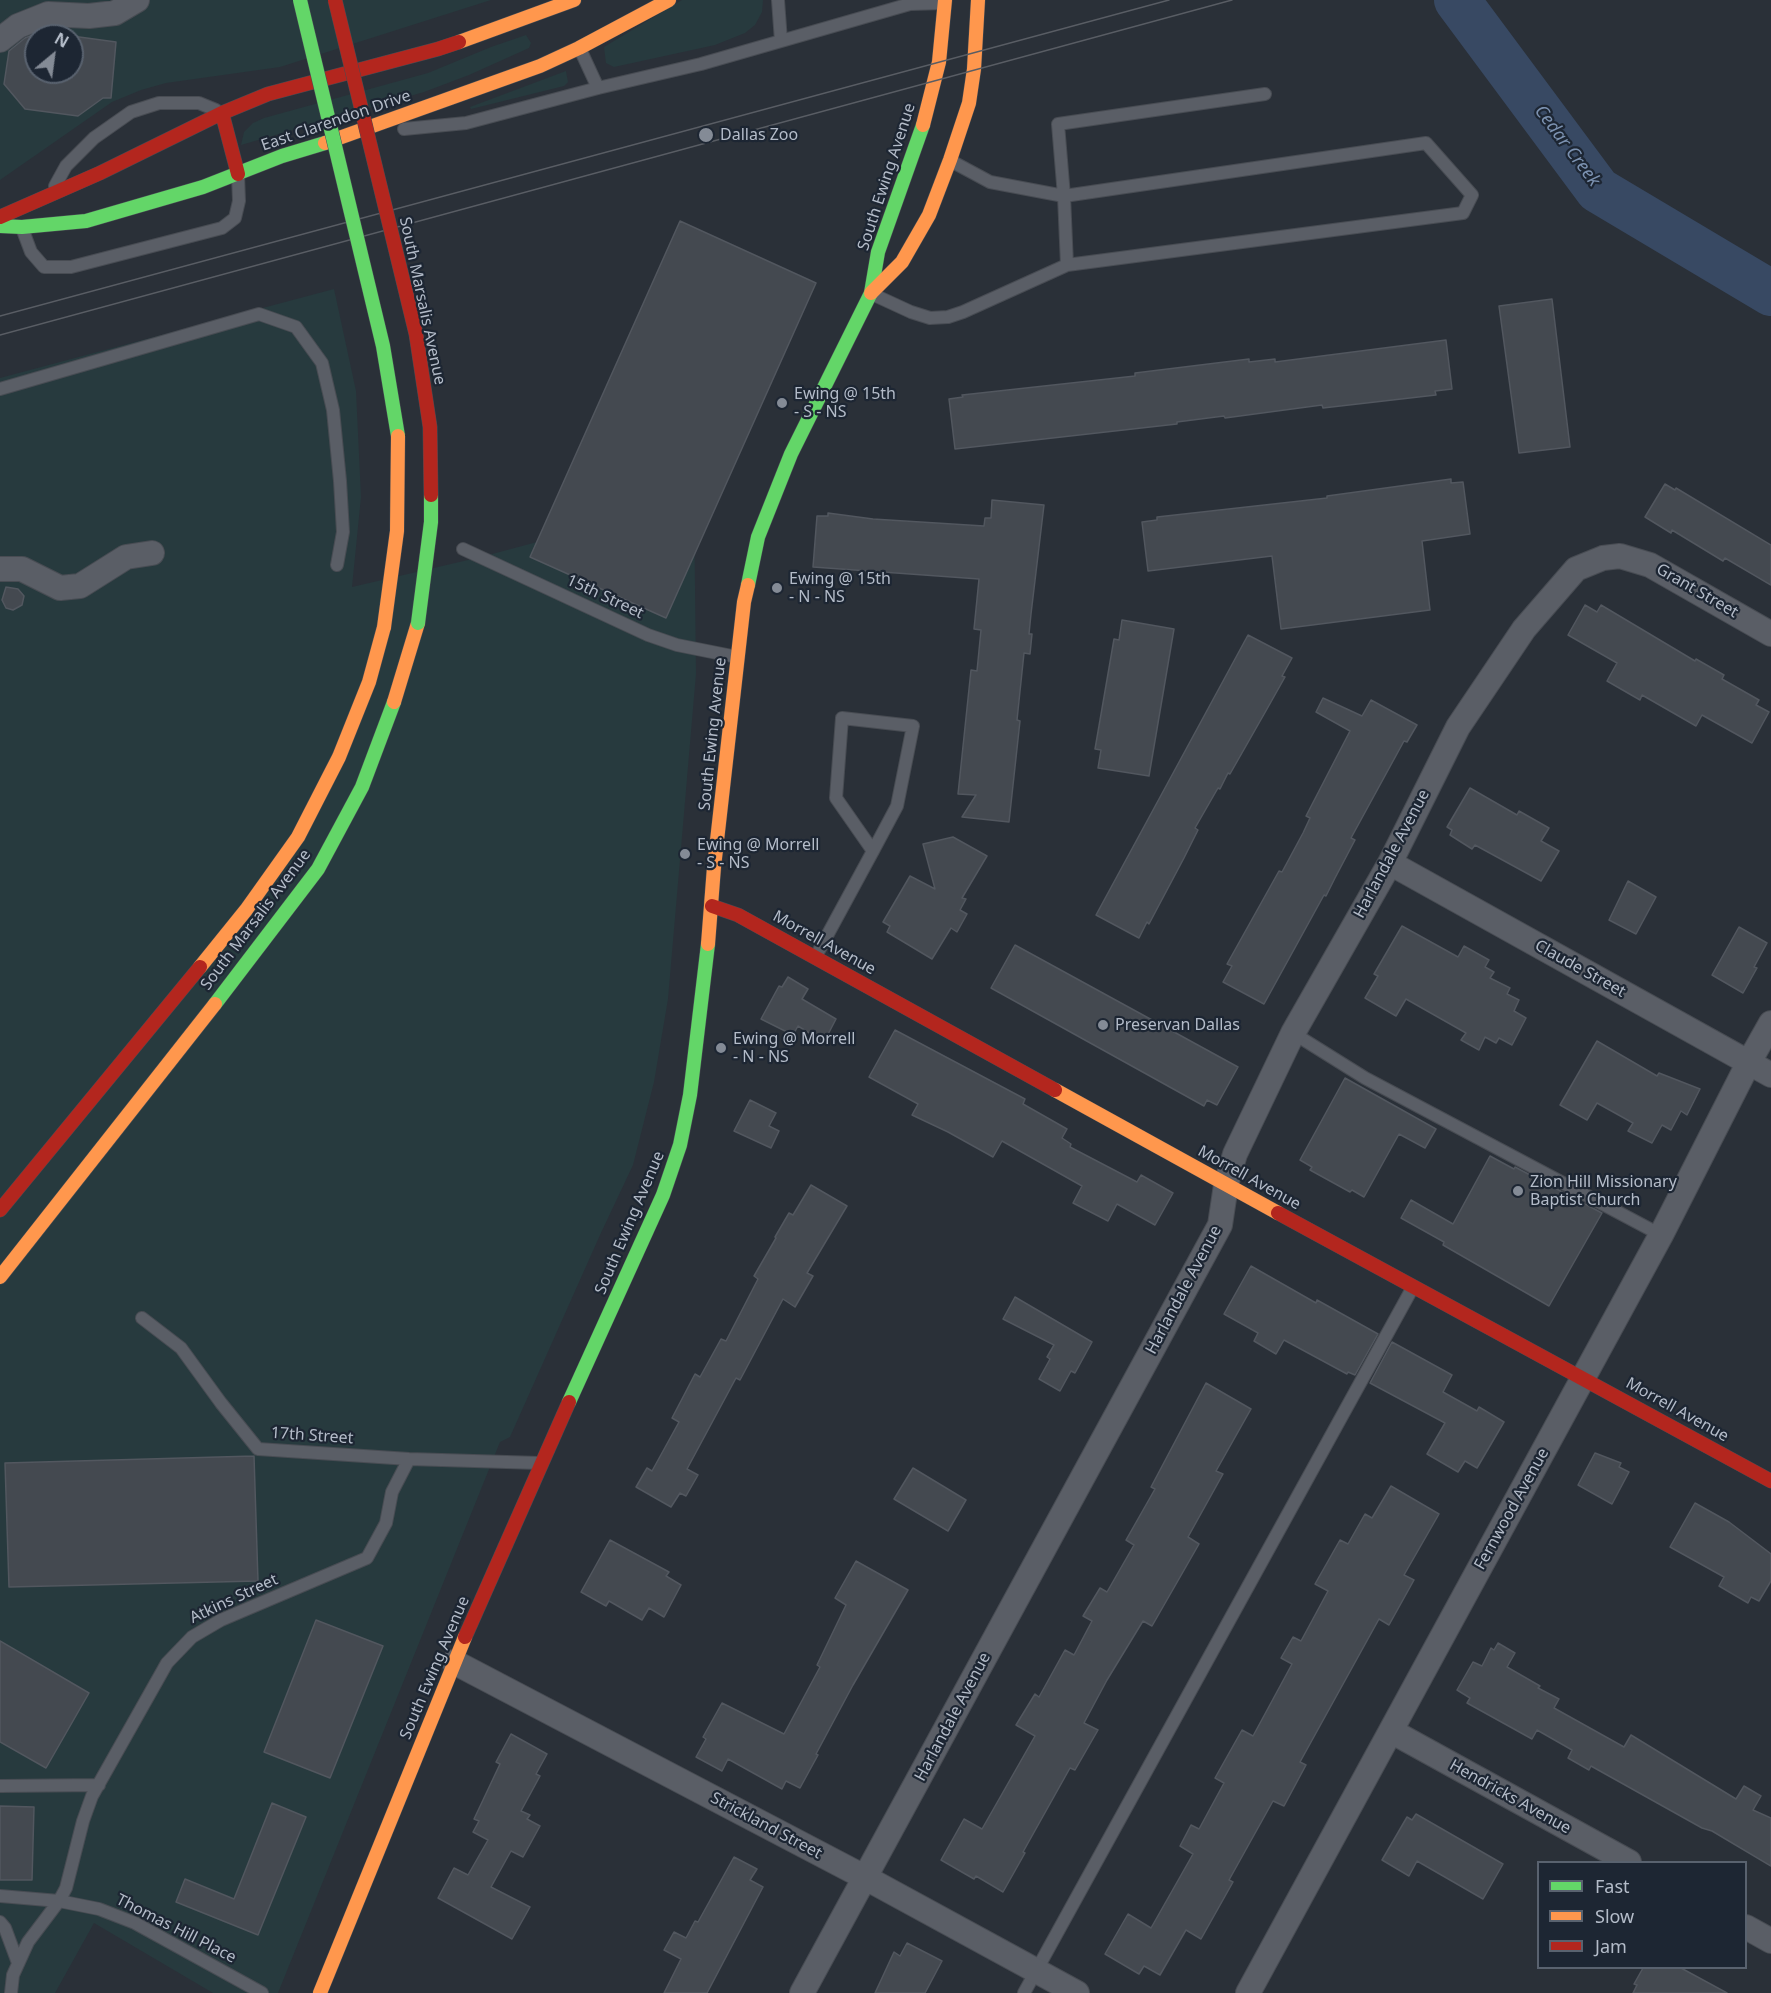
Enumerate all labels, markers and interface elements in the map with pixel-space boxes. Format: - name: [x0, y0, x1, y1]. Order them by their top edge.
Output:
- north arrow: [24, 24, 84, 84]
- text: N: [51, 27, 73, 53]
- street label: East Clarendon Drive: [259, 86, 413, 156]
- street label: South Ewing Avenue: [854, 101, 920, 253]
- water label: Cedar Creek: [1529, 101, 1605, 191]
- place label: Dallas Zoo: [720, 125, 798, 145]
- marker: Dallas Zoo: [697, 126, 715, 144]
- street label: South Marsalis Avenue: [395, 215, 449, 387]
- place label: Ewing @ 15th - S - NS: [794, 384, 896, 422]
- marker: Ewing @ 15th - S - NS: [775, 396, 789, 410]
- street label: Grant Street: [1653, 560, 1741, 622]
- place label: Ewing @ 15th - N - NS: [789, 569, 891, 607]
- street label: 15th Street: [563, 571, 647, 623]
- marker: Ewing @ 15th - N - NS: [770, 581, 784, 595]
- street label: South Ewing Avenue: [695, 656, 731, 812]
- street label: Harlandale Avenue: [1350, 786, 1434, 922]
- place label: Ewing @ Morrell - S - NS: [697, 835, 819, 873]
- street label: South Marsalis Avenue: [197, 846, 315, 994]
- marker: Ewing @ Morrell - S - NS: [678, 847, 692, 861]
- street label: Morrell Avenue: [769, 907, 879, 979]
- street label: Claude Street: [1531, 936, 1629, 1002]
- place label: Preservan Dallas: [1115, 1015, 1240, 1035]
- marker: Preservan Dallas: [1096, 1018, 1110, 1032]
- place label: Ewing @ Morrell - N - NS: [733, 1029, 855, 1067]
- marker: Ewing @ Morrell - N - NS: [714, 1041, 728, 1055]
- street label: Morrell Avenue: [1194, 1142, 1304, 1214]
- street label: South Ewing Avenue: [591, 1148, 669, 1298]
- place label: Zion Hill Missionary Baptist Church: [1530, 1172, 1677, 1210]
- marker: Zion Hill Missionary Baptist Church: [1511, 1184, 1525, 1198]
- street label: Harlandale Avenue: [1142, 1222, 1226, 1358]
- street label: Morrell Avenue: [1622, 1374, 1732, 1446]
- street label: 17th Street: [270, 1424, 354, 1448]
- street label: Fernwood Avenue: [1471, 1445, 1553, 1573]
- street label: Atkins Street: [187, 1570, 281, 1628]
- street label: South Ewing Avenue: [396, 1593, 474, 1743]
- street label: Harlandale Avenue: [911, 1649, 995, 1785]
- street label: Hendricks Avenue: [1446, 1756, 1574, 1838]
- street label: Strickland Street: [707, 1789, 825, 1863]
- legend: [1537, 1861, 1747, 1969]
- text: Fast: [1595, 1874, 1630, 1898]
- street label: Thomas Hill Place: [113, 1890, 239, 1968]
- text: Slow: [1595, 1904, 1634, 1928]
- text: Jam: [1595, 1934, 1627, 1958]

